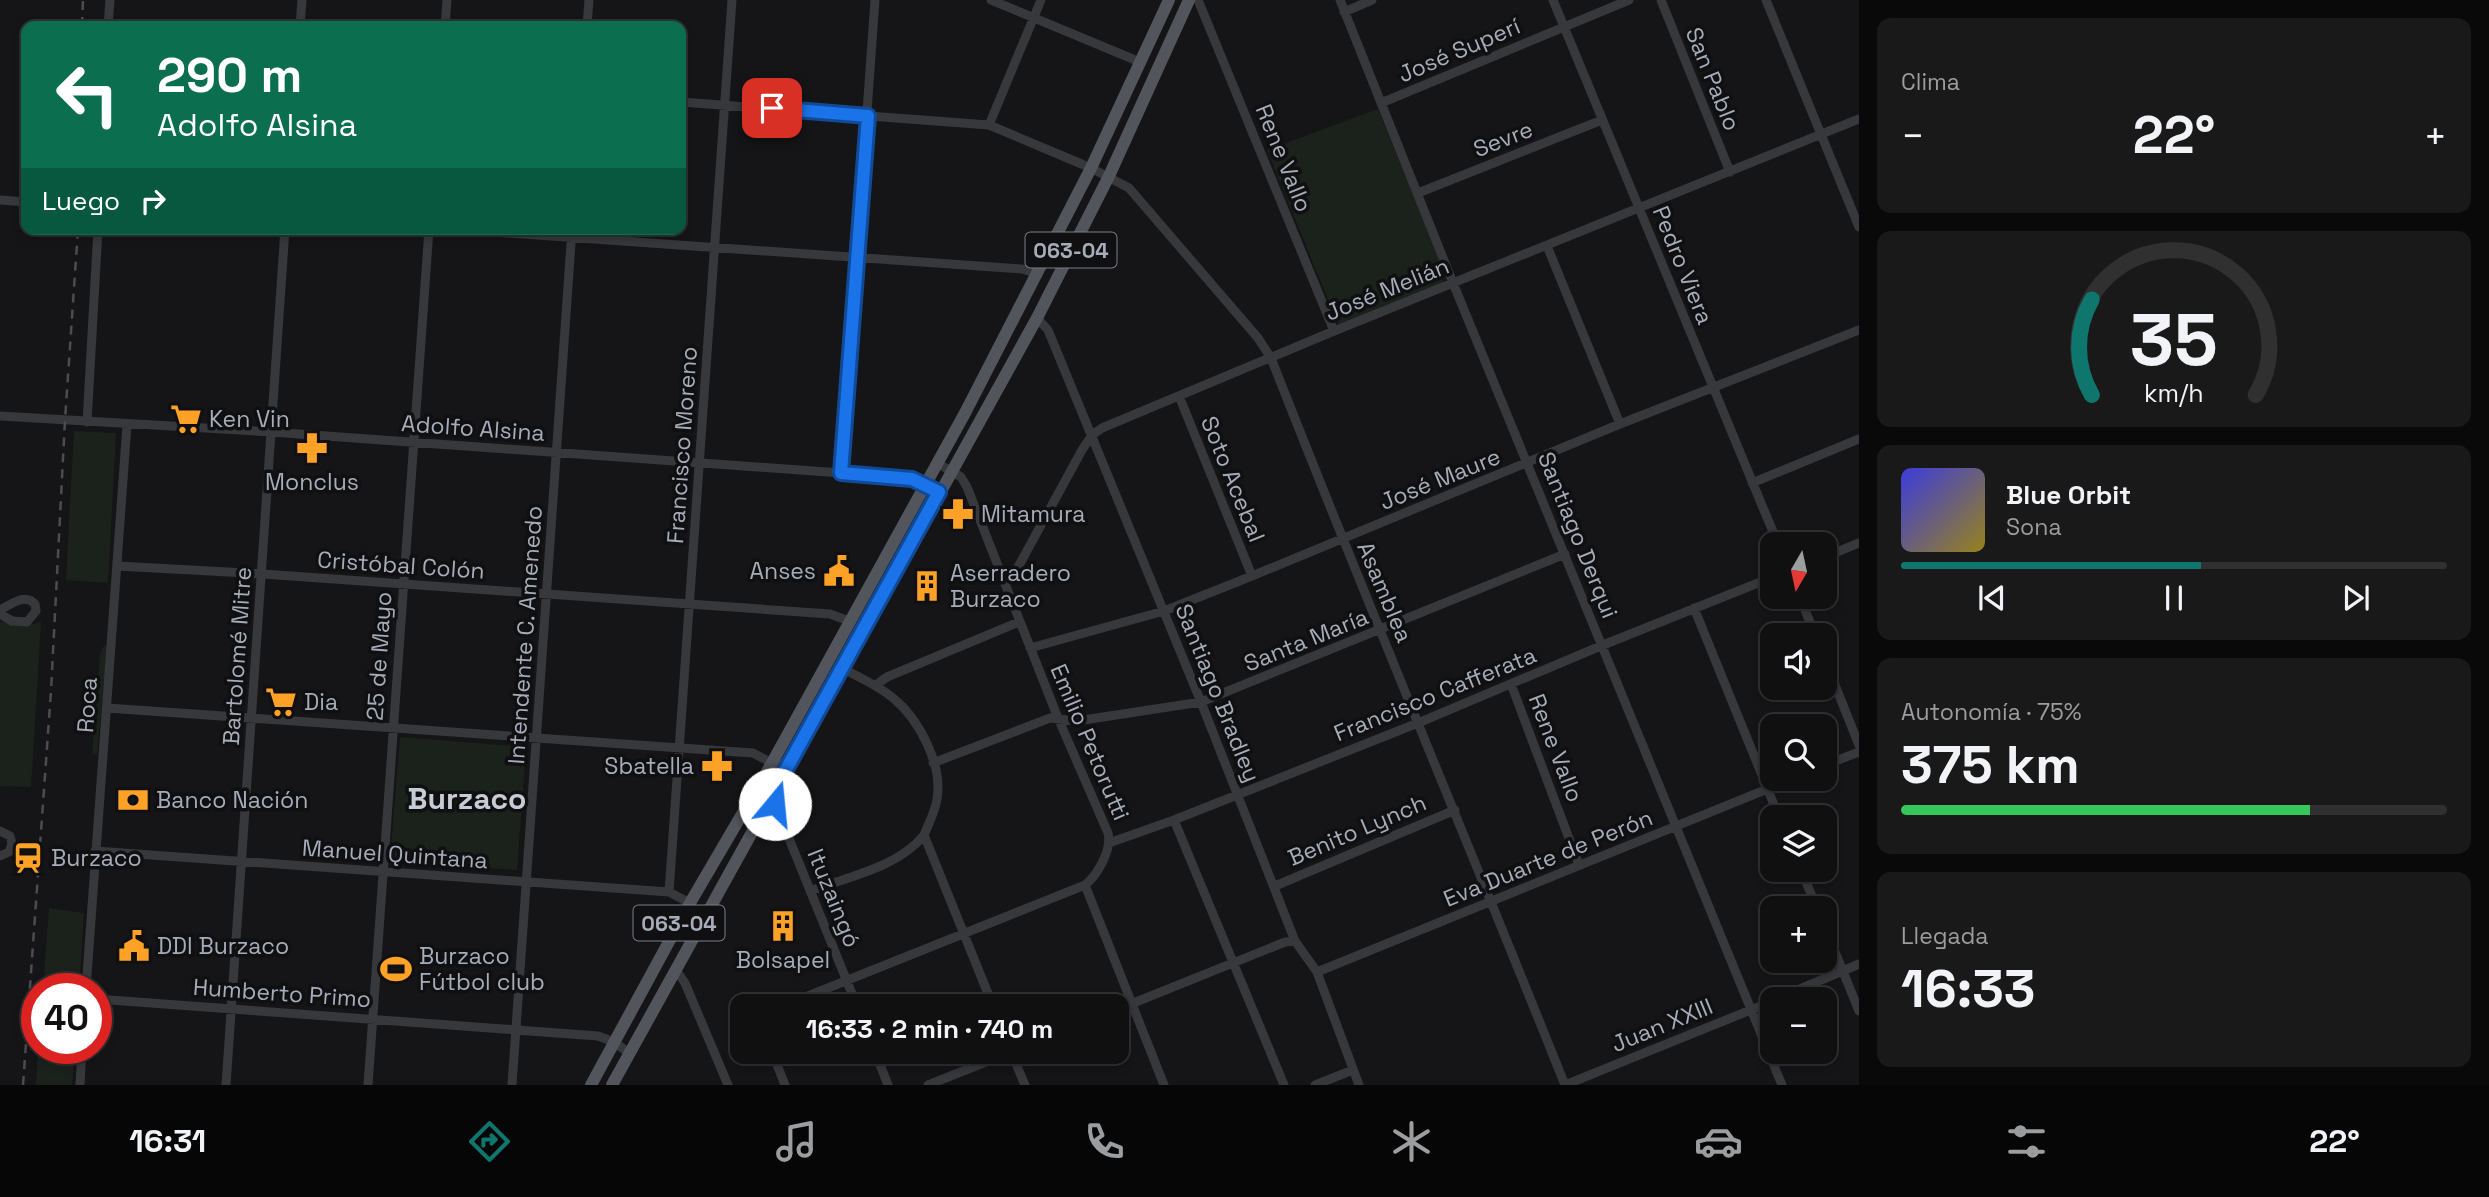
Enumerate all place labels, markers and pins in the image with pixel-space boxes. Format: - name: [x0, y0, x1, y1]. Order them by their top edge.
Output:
- pin: [742, 78, 802, 138]
- supermarket icon: Ken Vin: [169, 402, 203, 436]
- place label: Ken Vin: [209, 404, 290, 434]
- pharmacy icon: Monclus: [295, 431, 329, 465]
- place label: Monclus: [265, 467, 359, 497]
- pharmacy icon: Mitamura: [941, 497, 975, 531]
- place label: Mitamura: [981, 499, 1085, 529]
- public building icon: Anses: [822, 554, 856, 588]
- place label: Anses: [750, 556, 816, 586]
- place label: Aserradero Burzaco: [950, 558, 1071, 614]
- building icon: Aserradero Burzaco: [910, 569, 944, 603]
- supermarket icon: Dia: [264, 685, 298, 719]
- place label: Dia: [304, 687, 338, 717]
- pharmacy icon: Sbatella: [700, 749, 734, 783]
- place label: Sbatella: [604, 751, 694, 781]
- bank icon: Banco Nación: [116, 783, 150, 817]
- place label: Banco Nación: [156, 785, 308, 815]
- station icon: Burzaco: [11, 841, 45, 875]
- place label: Burzaco: [51, 843, 142, 873]
- building icon: Bolsapel: [766, 909, 800, 943]
- public building icon: DDI Burzaco: [117, 929, 151, 963]
- place label: DDI Burzaco: [157, 931, 289, 961]
- place label: Burzaco Fútbol club: [419, 941, 545, 997]
- place label: Bolsapel: [736, 945, 830, 975]
- sports icon: Burzaco Fútbol club: [379, 952, 413, 986]

